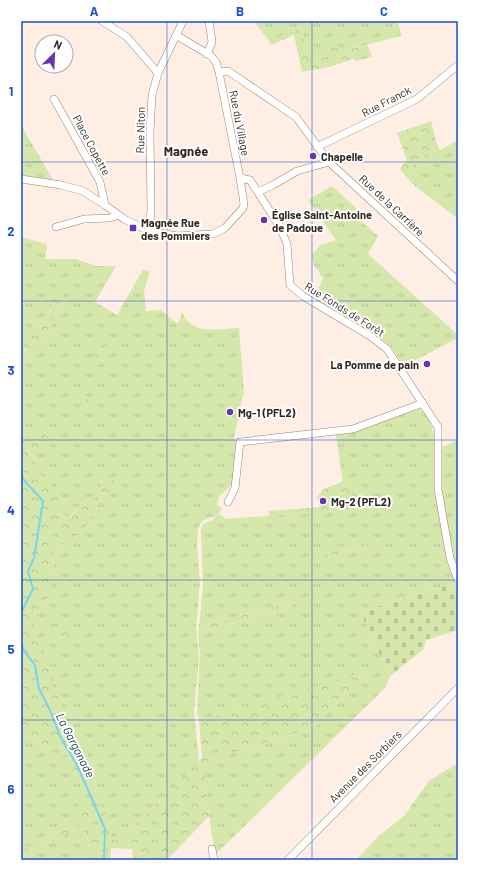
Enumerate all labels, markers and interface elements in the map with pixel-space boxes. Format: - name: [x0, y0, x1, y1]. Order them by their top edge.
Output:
- text: A: [90, 3, 99, 19]
- text: B: [236, 3, 244, 19]
- text: C: [380, 3, 388, 19]
- north arrow: [34, 34, 74, 74]
- text: N: [52, 37, 64, 52]
- text: 1: [9, 83, 13, 99]
- street label: Rue Franck: [359, 83, 413, 119]
- street label: Rue du Village: [227, 89, 253, 157]
- street label: Rue Niton: [133, 106, 147, 153]
- street label: Place Copette: [71, 113, 113, 178]
- district label: Magnée: [164, 143, 208, 159]
- place label: Chapelle: [321, 150, 363, 163]
- marker: Chapelle: [308, 151, 318, 161]
- street label: Rue de la Carrière: [357, 172, 427, 238]
- place label: Église Saint-Antoine de Padoue: [272, 208, 372, 234]
- marker: Église Saint-Antoine de Padoue: [259, 215, 269, 225]
- place label: Magnée Rue des Pommiers: [141, 216, 211, 242]
- text: 2: [7, 223, 15, 239]
- marker: Magnée Rue des Pommiers: [128, 223, 138, 233]
- street label: Rue Fonds de Forêt: [303, 279, 387, 339]
- place label: La Pomme de pain: [330, 358, 419, 371]
- marker: La Pomme de pain: [422, 359, 432, 369]
- text: 3: [7, 362, 15, 378]
- place label: Mg-1 (PFL2): [238, 406, 296, 419]
- marker: Mg-1 (PFL2): [225, 407, 235, 417]
- place label: Mg-2 (PFL2): [331, 495, 391, 508]
- marker: Mg-2 (PFL2): [318, 496, 328, 506]
- text: 4: [7, 502, 15, 518]
- text: 5: [7, 641, 15, 657]
- water label: La Gargonade: [54, 710, 98, 780]
- street label: Avenue des Sorbiers: [326, 727, 404, 805]
- text: 6: [8, 781, 15, 797]

